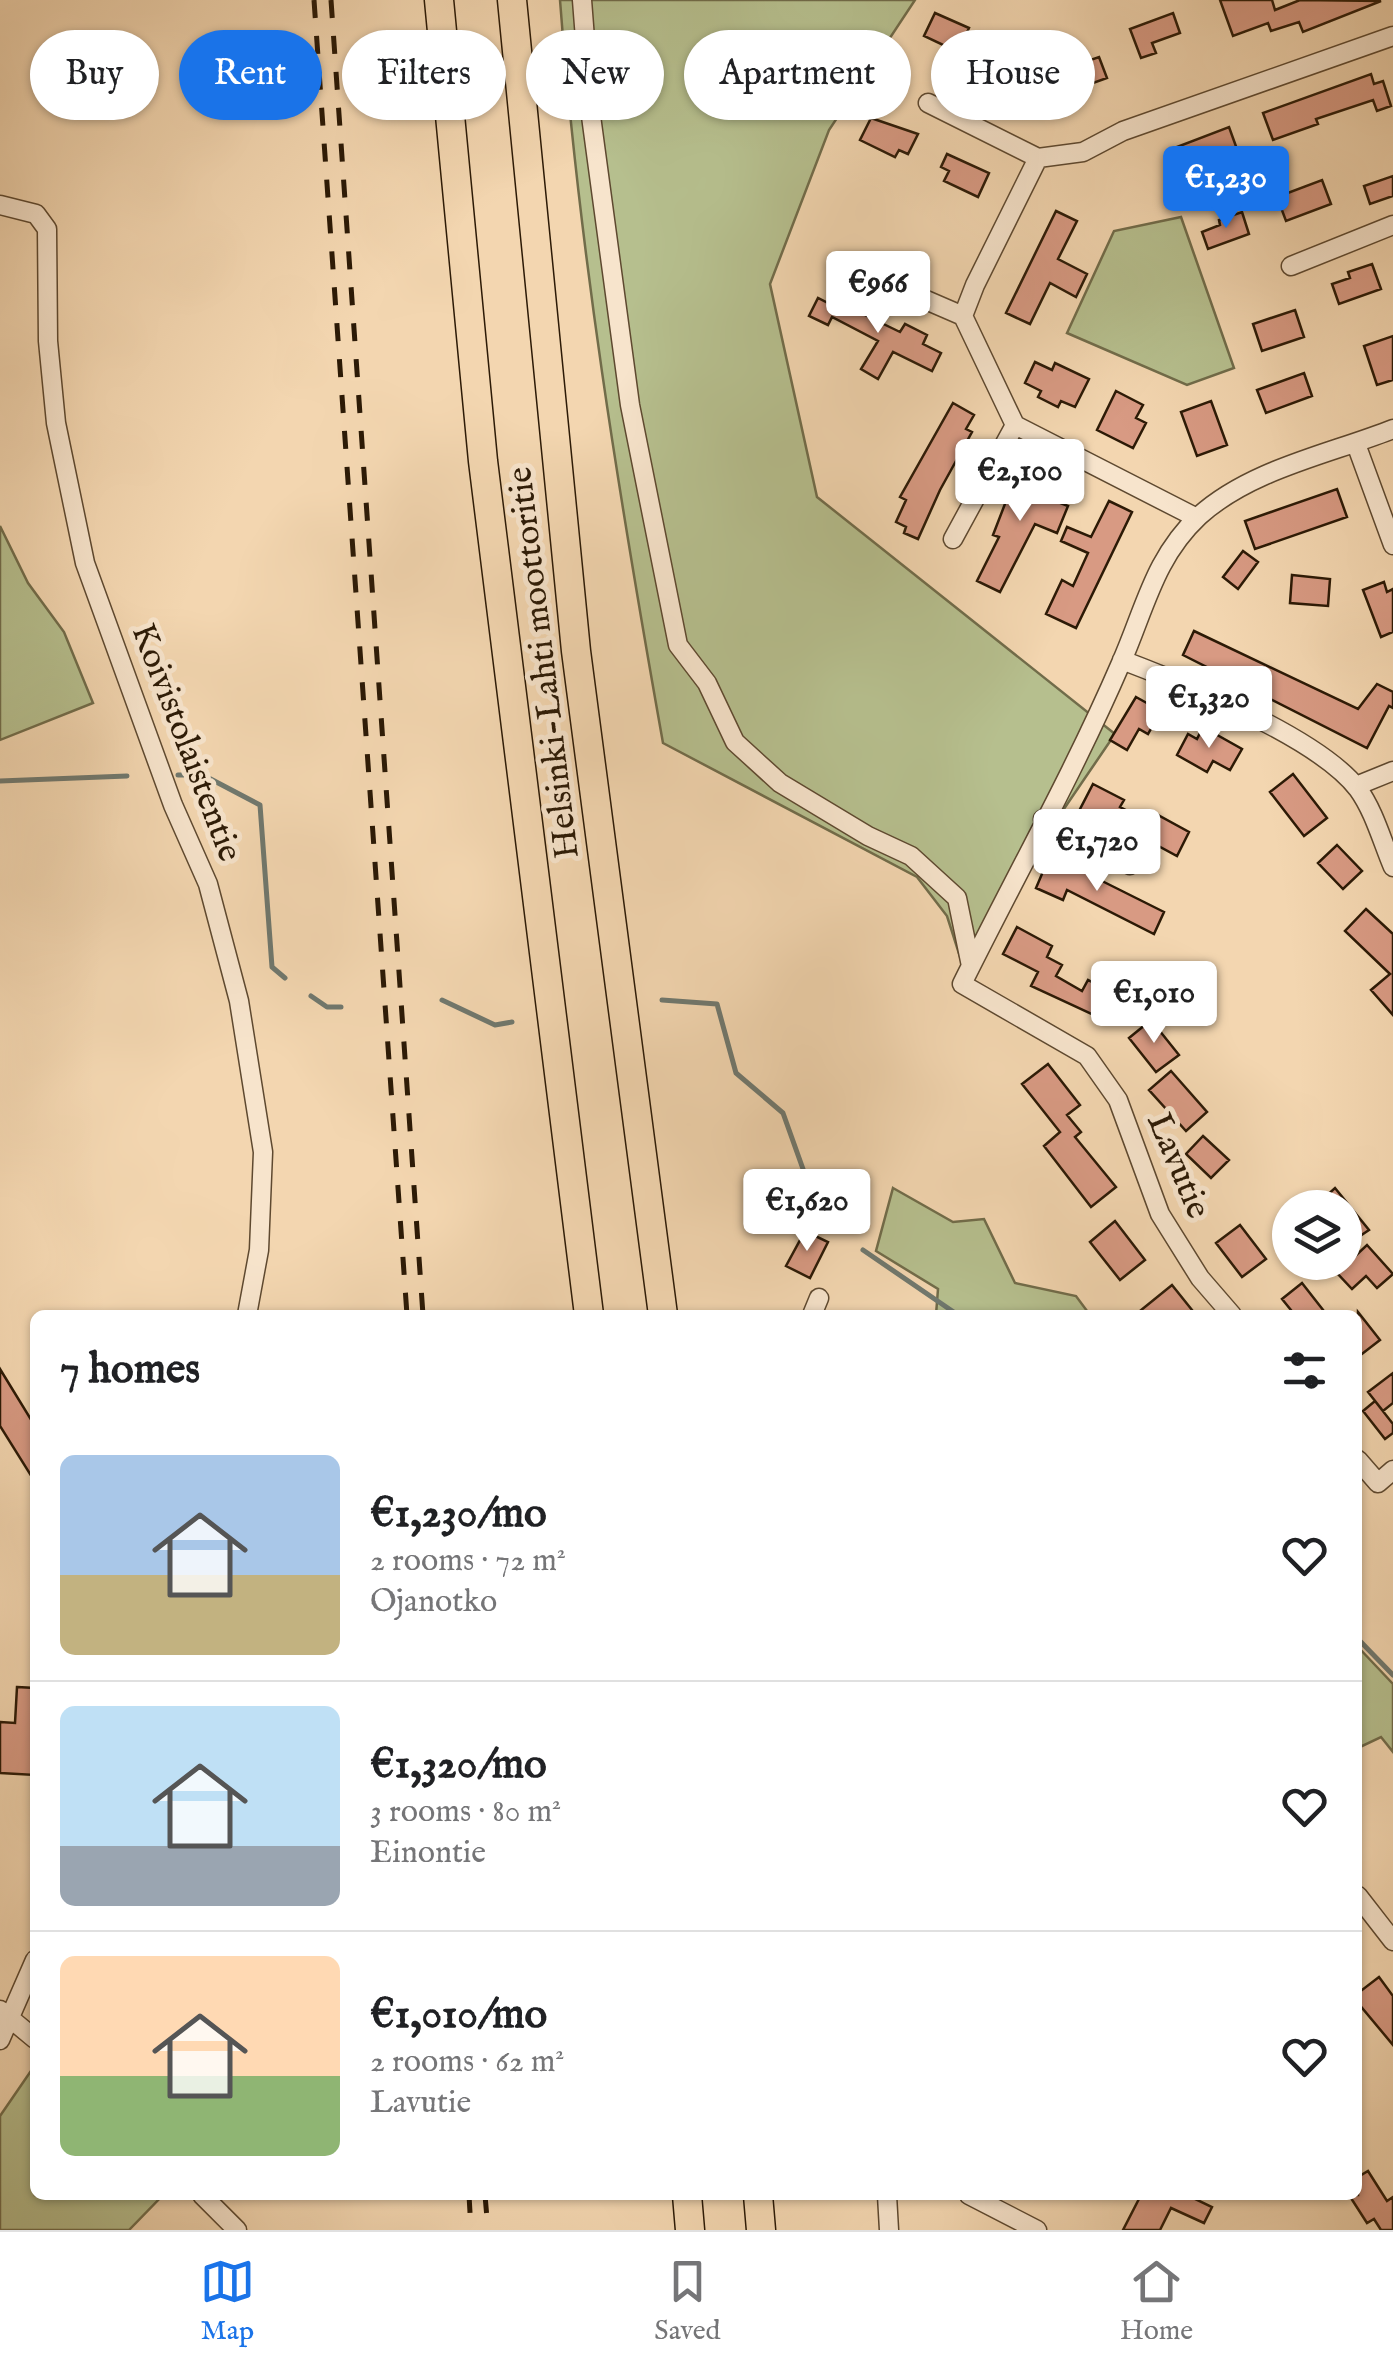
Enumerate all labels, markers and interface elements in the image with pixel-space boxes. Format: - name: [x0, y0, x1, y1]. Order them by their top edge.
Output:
- chip: Buy: [30, 30, 159, 120]
- chip: Rent: [179, 30, 322, 120]
- chip: Filters: [342, 30, 506, 120]
- chip: New: [526, 30, 664, 120]
- chip: Apartment: [684, 30, 911, 120]
- chip: House: [931, 30, 1095, 120]
- pin: €1,230: [1145, 146, 1307, 231]
- text: €1,230: [1185, 158, 1267, 199]
- pin: €966: [819, 251, 937, 336]
- text: €966: [848, 263, 908, 304]
- pin: €2,100: [939, 439, 1101, 524]
- text: €2,100: [977, 451, 1063, 492]
- street label: Helsinki-Lahti moottoritie: [498, 464, 591, 861]
- street label: Koivistolaistentie: [120, 618, 252, 868]
- pin: €1,320: [1128, 666, 1290, 751]
- text: €1,320: [1168, 678, 1250, 719]
- pin: €1,720: [1016, 809, 1178, 894]
- text: €1,720: [1055, 821, 1139, 862]
- pin: €1,010: [1073, 961, 1235, 1046]
- text: €1,010: [1113, 973, 1195, 1014]
- street label: Lavutie: [1135, 1106, 1220, 1226]
- pin: €1,620: [726, 1169, 888, 1254]
- text: €1,620: [765, 1181, 849, 1222]
- map controls: [1272, 1190, 1362, 1280]
- button: layers: [1272, 1190, 1362, 1280]
- icon: filters: [1277, 1343, 1332, 1398]
- text: 7 homes: [60, 1344, 200, 1397]
- text: €1,230/mo: [370, 1488, 547, 1541]
- icon: home: [140, 1495, 260, 1615]
- icon: heart: [1277, 1528, 1332, 1583]
- text: 2 rooms · 72 m²: [370, 1541, 566, 1582]
- text: Ojanotko: [370, 1582, 497, 1623]
- text: €1,320/mo: [370, 1739, 547, 1792]
- icon: home: [140, 1746, 260, 1866]
- icon: heart: [1277, 1779, 1332, 1834]
- text: 3 rooms · 80 m²: [370, 1792, 561, 1833]
- text: Einontie: [370, 1833, 486, 1874]
- text: €1,010/mo: [370, 1989, 547, 2042]
- icon: home: [140, 1996, 260, 2116]
- icon: heart: [1277, 2029, 1332, 2084]
- text: 2 rooms · 62 m²: [370, 2042, 564, 2083]
- text: Lavutie: [370, 2083, 471, 2124]
- tab: Map: [200, 2254, 255, 2349]
- tab: Saved: [654, 2254, 721, 2349]
- tab: Home: [1120, 2254, 1193, 2349]

